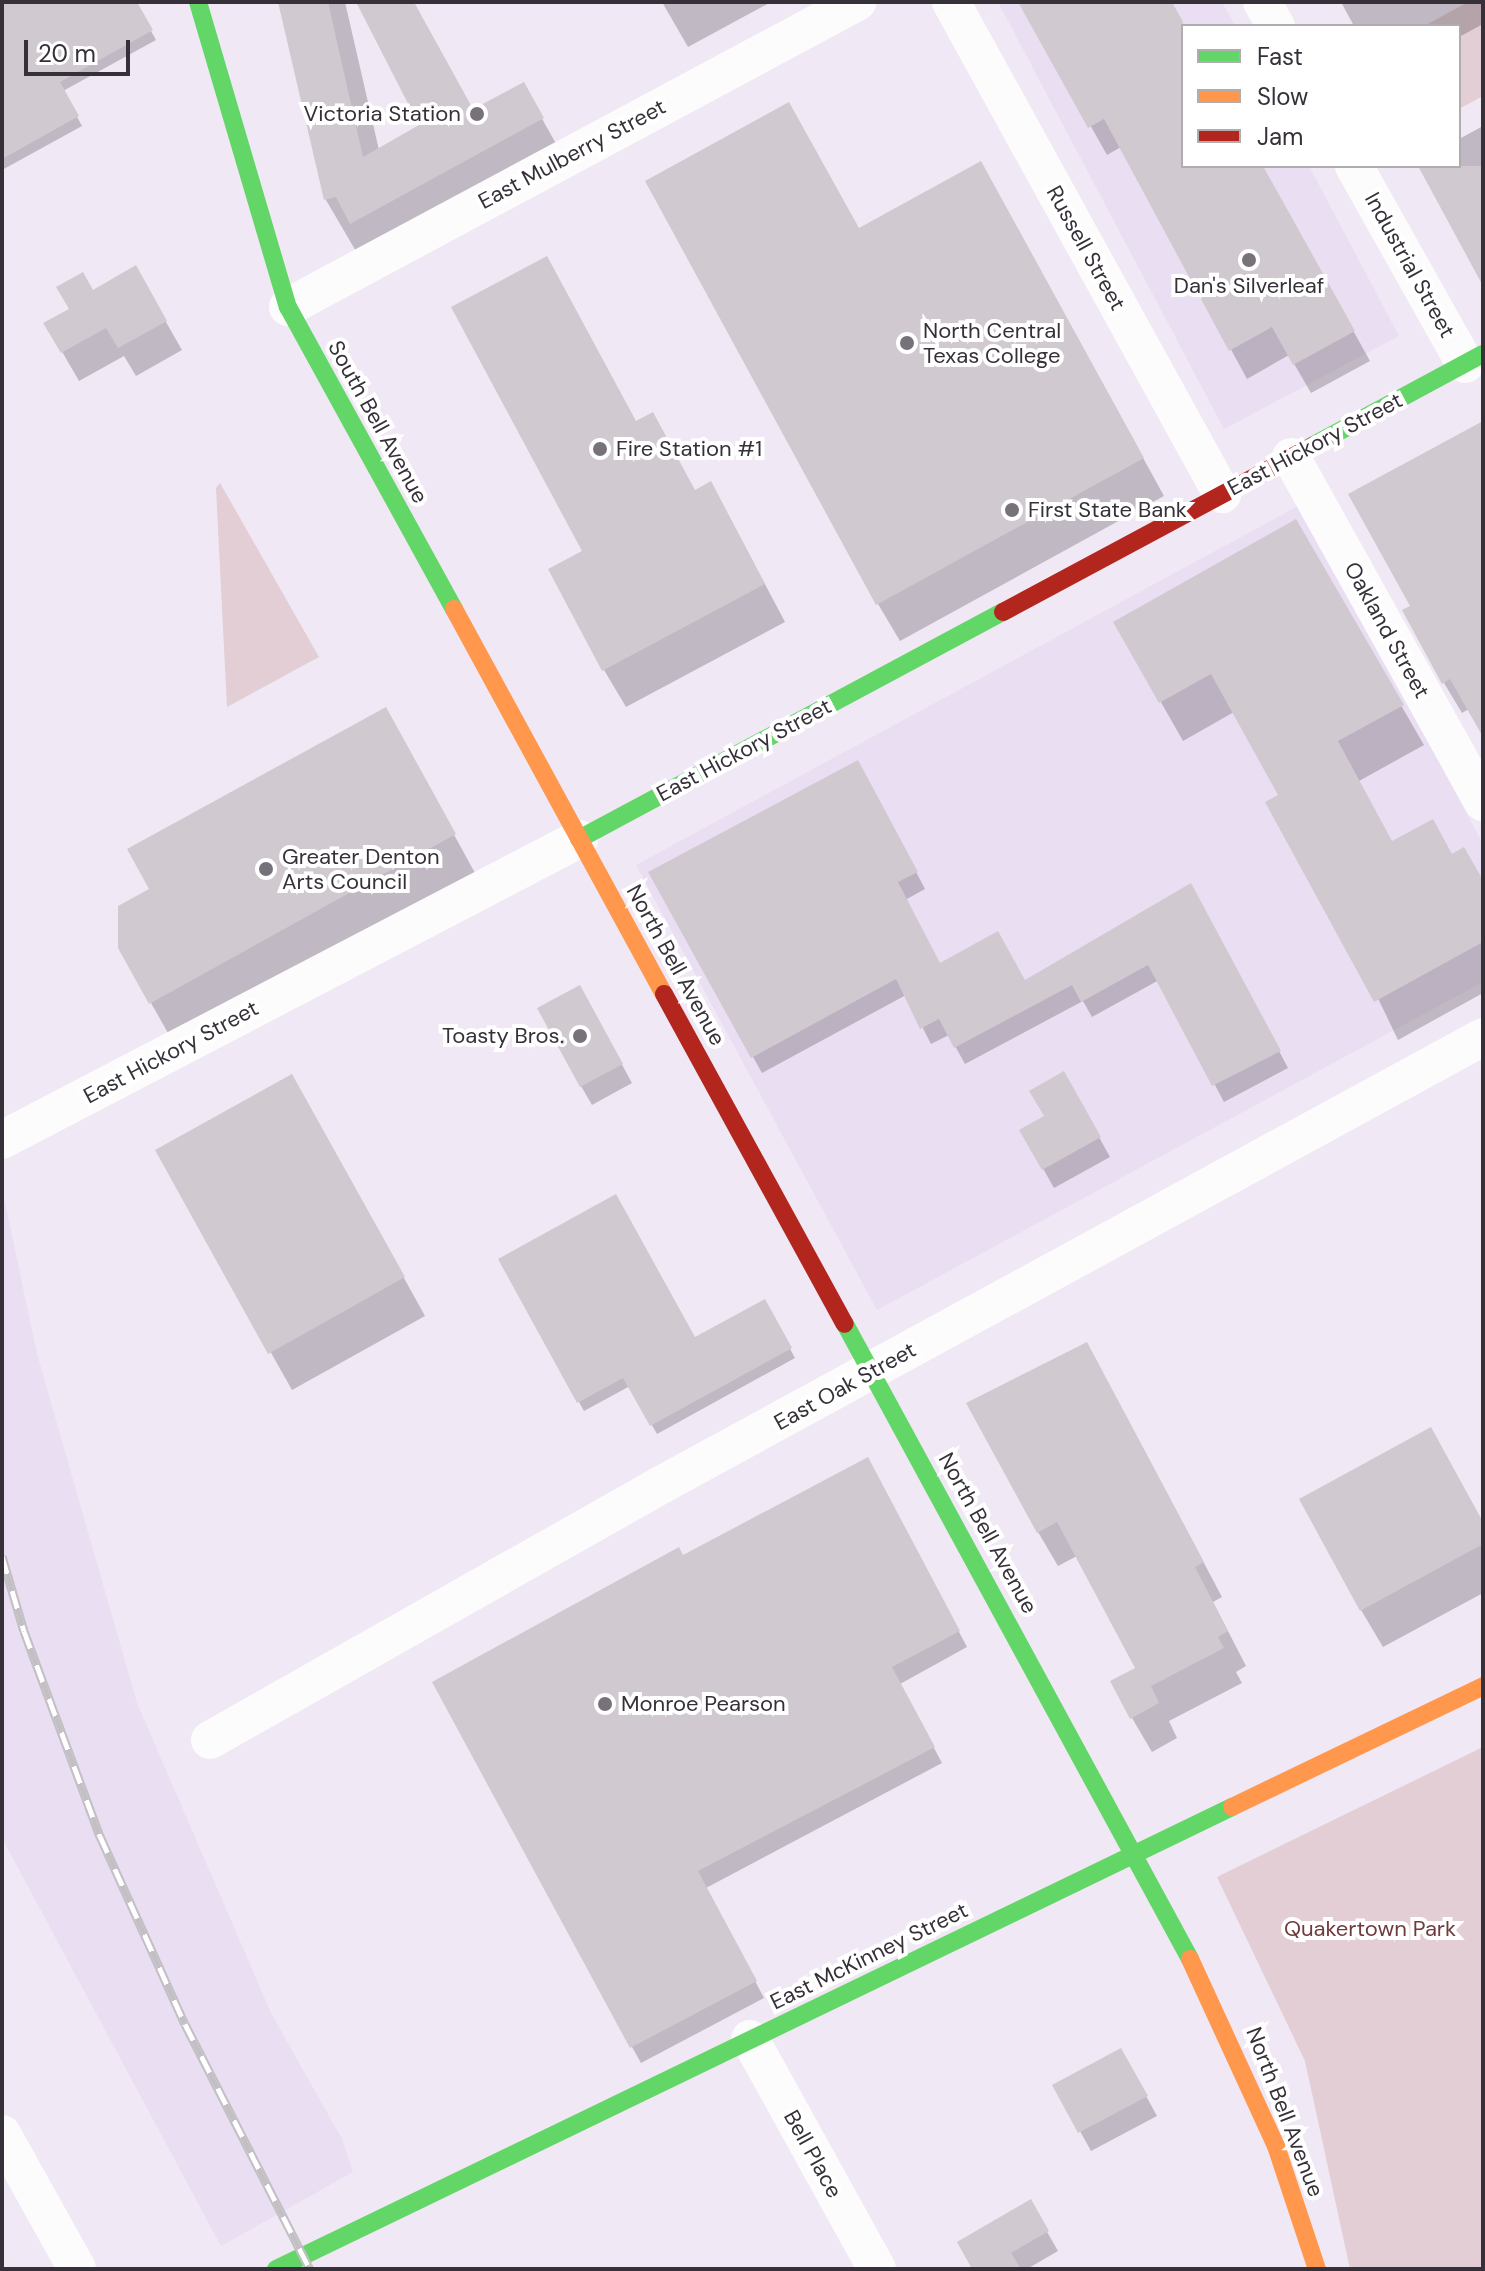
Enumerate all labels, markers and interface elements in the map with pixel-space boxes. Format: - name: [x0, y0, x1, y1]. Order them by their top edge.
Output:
- scale bar: [28, 24, 134, 74]
- legend: [1181, 24, 1461, 168]
- text: 20 m: [38, 38, 96, 69]
- text: Fast: [1257, 41, 1303, 72]
- text: Slow: [1257, 81, 1308, 112]
- street label: East Mulberry Street: [474, 93, 670, 215]
- place label: Victoria Station: [304, 101, 461, 127]
- marker: Victoria Station: [468, 105, 486, 123]
- text: Jam: [1257, 121, 1303, 152]
- street label: Russell Street: [1041, 181, 1131, 315]
- street label: Industrial Street: [1359, 188, 1461, 342]
- marker: Dan's Silverleaf: [1240, 251, 1258, 269]
- place label: Dan's Silverleaf: [1174, 273, 1324, 299]
- place label: North Central Texas College: [923, 317, 1061, 368]
- marker: North Central Texas College: [898, 334, 916, 352]
- street label: South Bell Avenue: [322, 336, 434, 508]
- street label: East Hickory Street: [1223, 387, 1407, 501]
- place label: Fire Station #1: [616, 436, 762, 462]
- marker: Fire Station #1: [591, 440, 609, 458]
- place label: First State Bank: [1028, 497, 1187, 523]
- marker: First State Bank: [1003, 501, 1021, 519]
- street label: Oakland Street: [1339, 557, 1435, 703]
- street label: East Hickory Street: [652, 693, 836, 807]
- place label: Greater Denton Arts Council: [282, 843, 440, 894]
- marker: Greater Denton Arts Council: [257, 860, 275, 878]
- street label: North Bell Avenue: [621, 880, 731, 1050]
- street label: East Hickory Street: [79, 995, 263, 1109]
- place label: Toasty Bros.: [442, 1023, 564, 1049]
- marker: Toasty Bros.: [571, 1027, 589, 1045]
- street label: East Oak Street: [770, 1336, 920, 1436]
- street label: North Bell Avenue: [933, 1448, 1043, 1618]
- place label: Monroe Pearson: [621, 1691, 786, 1717]
- marker: Monroe Pearson: [596, 1695, 614, 1713]
- street label: East McKinney Street: [766, 1897, 972, 2015]
- park label: Quakertown Park: [1284, 1916, 1456, 1942]
- street label: North Bell Avenue: [1240, 2023, 1330, 2201]
- street label: Bell Place: [778, 2106, 848, 2202]

